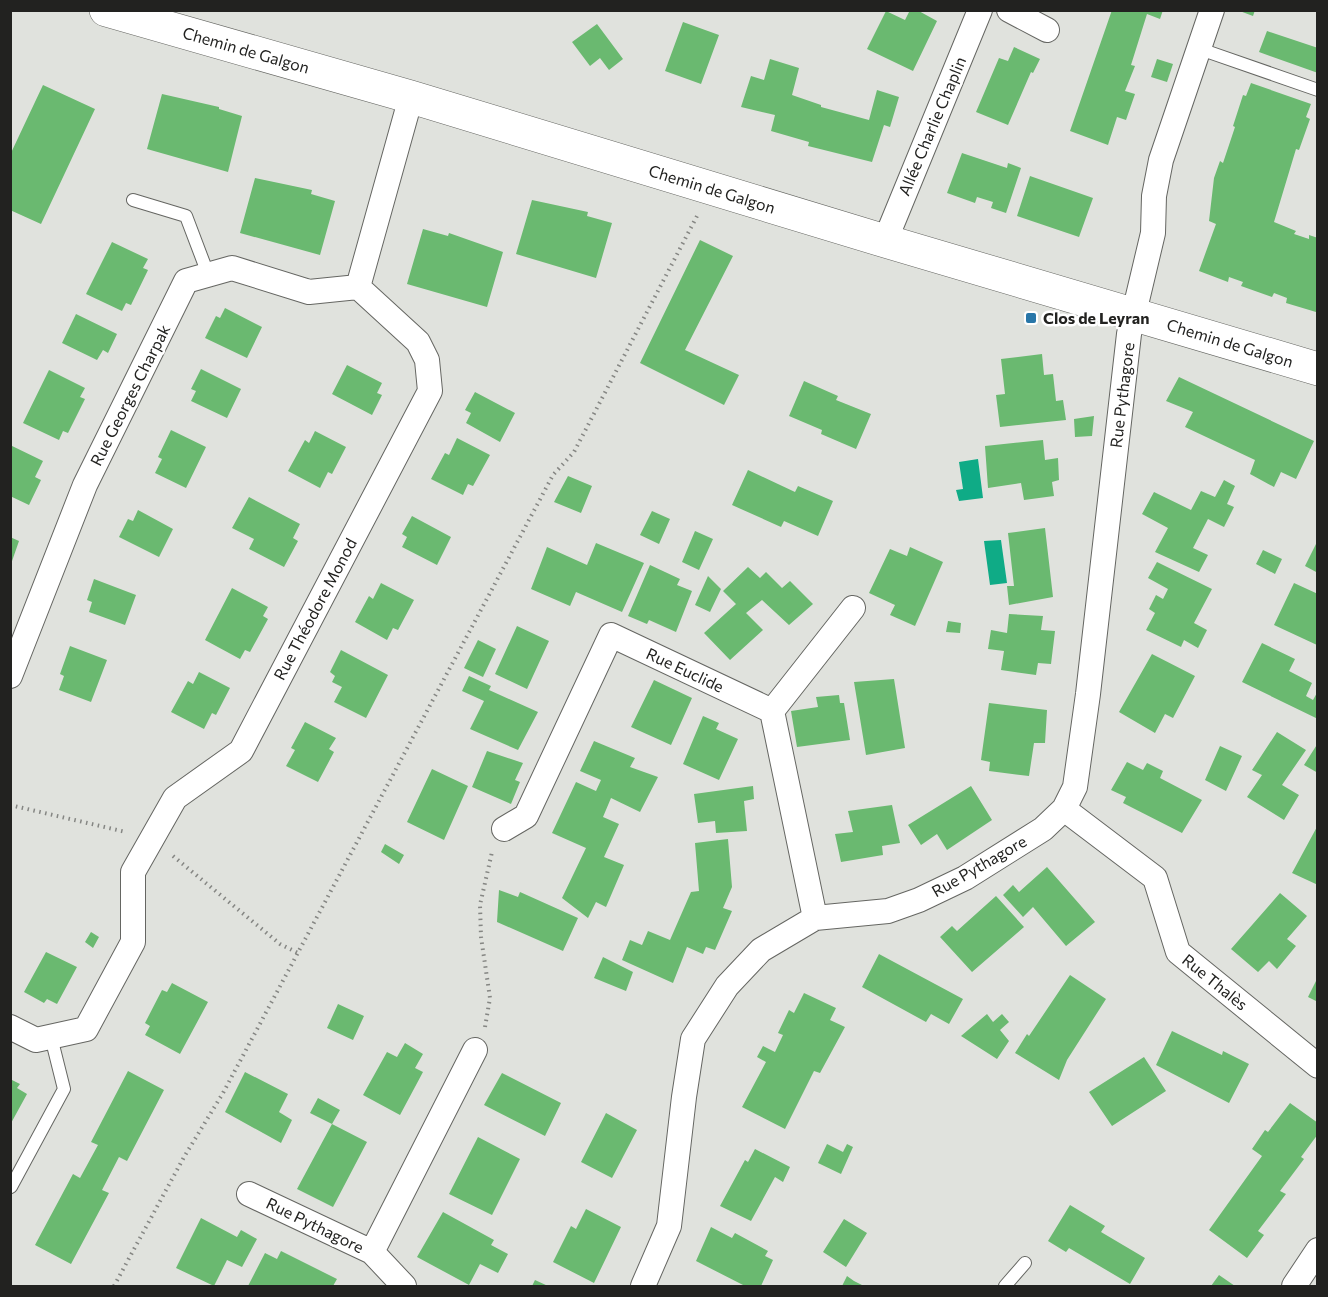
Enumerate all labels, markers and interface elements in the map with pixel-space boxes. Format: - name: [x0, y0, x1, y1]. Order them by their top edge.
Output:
- street label: Chemin de Galgon: [181, 22, 312, 77]
- street label: Allée Charlie Chaplin: [894, 54, 969, 198]
- street label: Chemin de Galgon: [647, 160, 778, 217]
- place label: Clos de Leyran: [1043, 308, 1149, 327]
- marker: Clos de Leyran: [1024, 311, 1038, 325]
- street label: Chemin de Galgon: [1165, 314, 1296, 371]
- street label: Rue Georges Charpak: [86, 321, 174, 469]
- street label: Rue Pythagore: [1106, 341, 1137, 449]
- street label: Rue Théodore Monod: [269, 535, 360, 683]
- street label: Rue Euclide: [643, 643, 727, 696]
- street label: Rue Pythagore: [928, 831, 1029, 900]
- street label: Rue Thalès: [1179, 949, 1252, 1014]
- street label: Rue Pythagore: [263, 1193, 367, 1256]

